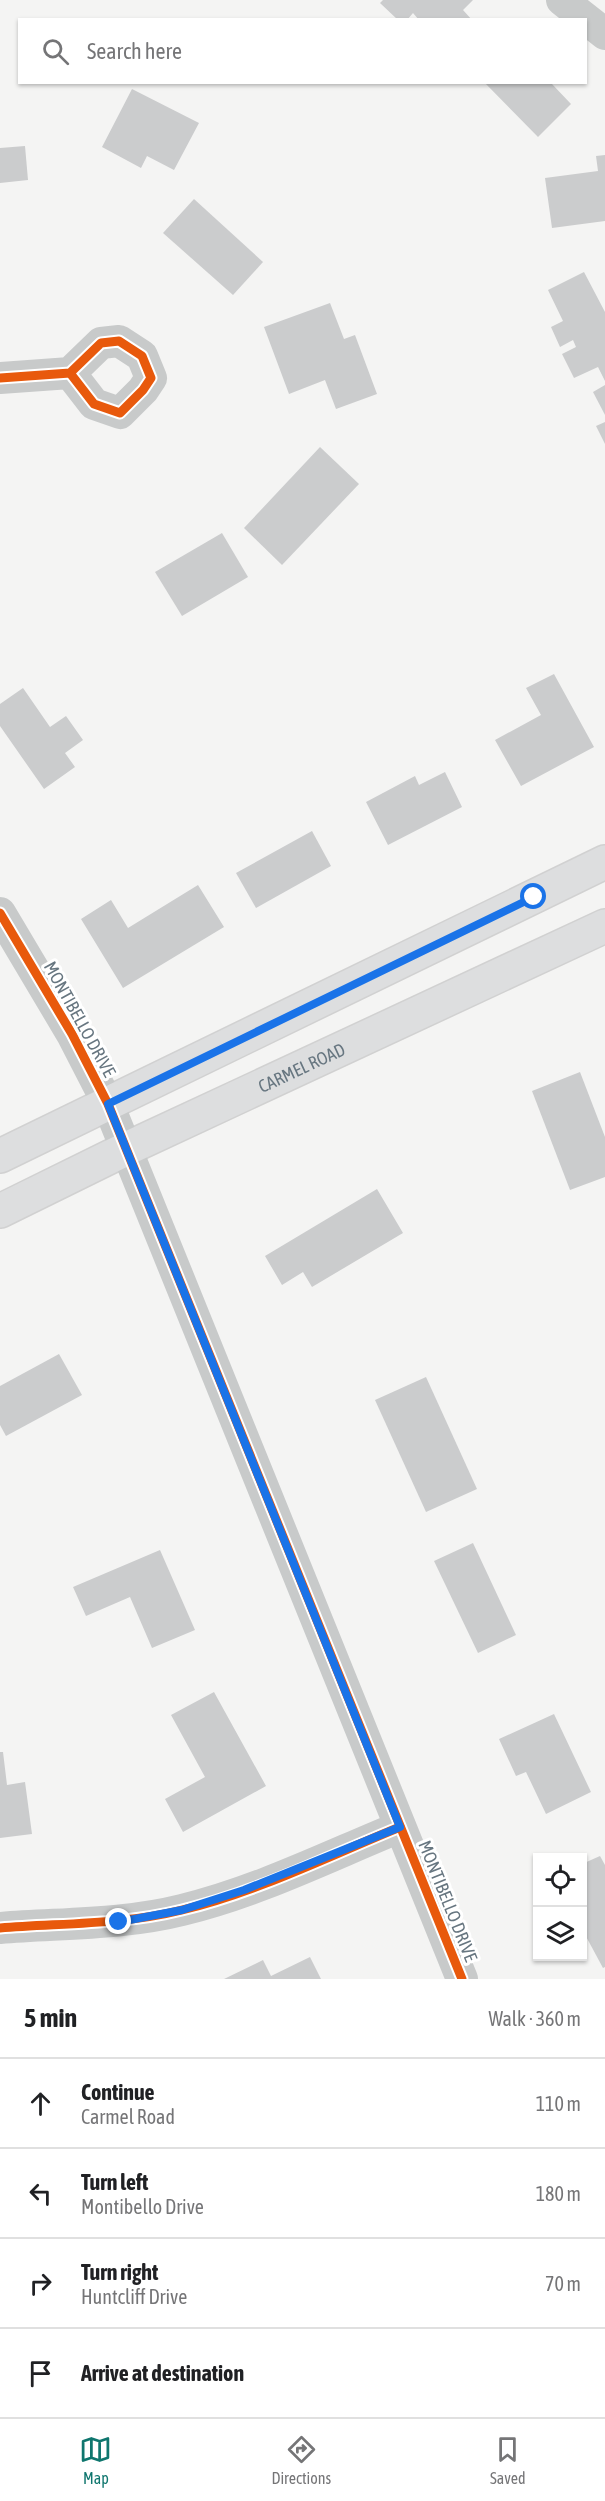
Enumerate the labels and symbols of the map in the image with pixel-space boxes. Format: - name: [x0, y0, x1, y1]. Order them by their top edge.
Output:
- route start: [520, 883, 546, 909]
- street label: MONTIBELLO DRIVE: [40, 958, 121, 1081]
- street label: CARMEL ROAD: [255, 1038, 348, 1097]
- street label: MONTIBELLO DRIVE: [414, 1837, 482, 1965]
- route end: [105, 1908, 131, 1934]

